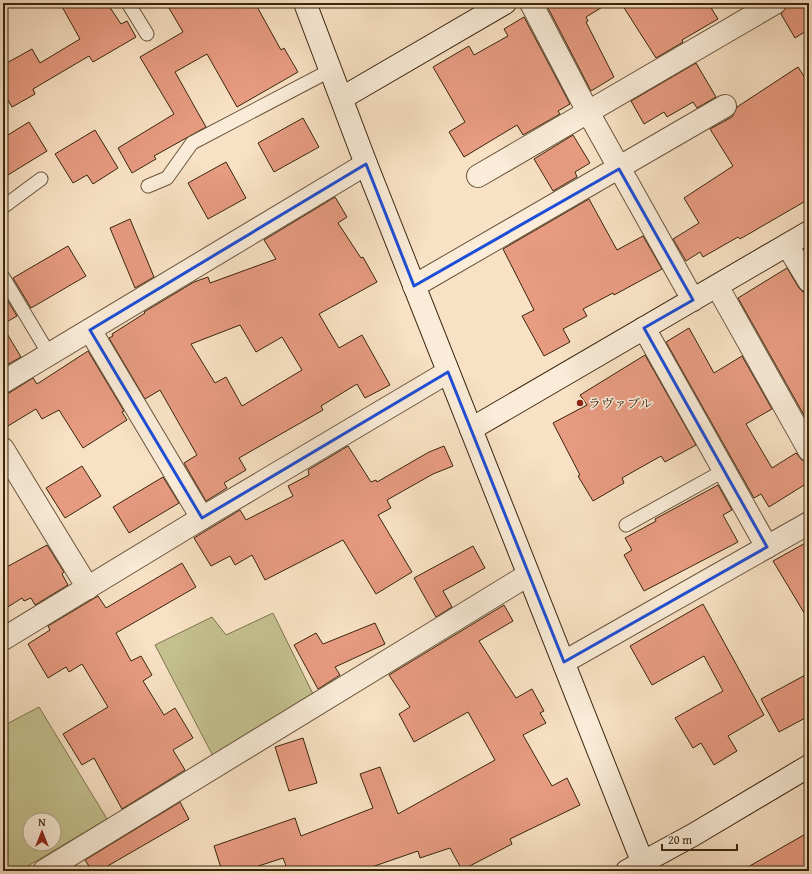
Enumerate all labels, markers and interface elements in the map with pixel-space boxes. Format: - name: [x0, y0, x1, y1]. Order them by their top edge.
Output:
- place label: ラヴァブル: [588, 394, 652, 413]
- marker: ラヴァブル: [575, 398, 585, 408]
- north arrow: [22, 812, 62, 852]
- text: N: [38, 814, 46, 830]
- scale bar: [662, 826, 737, 852]
- text: 20 m: [668, 831, 692, 848]

